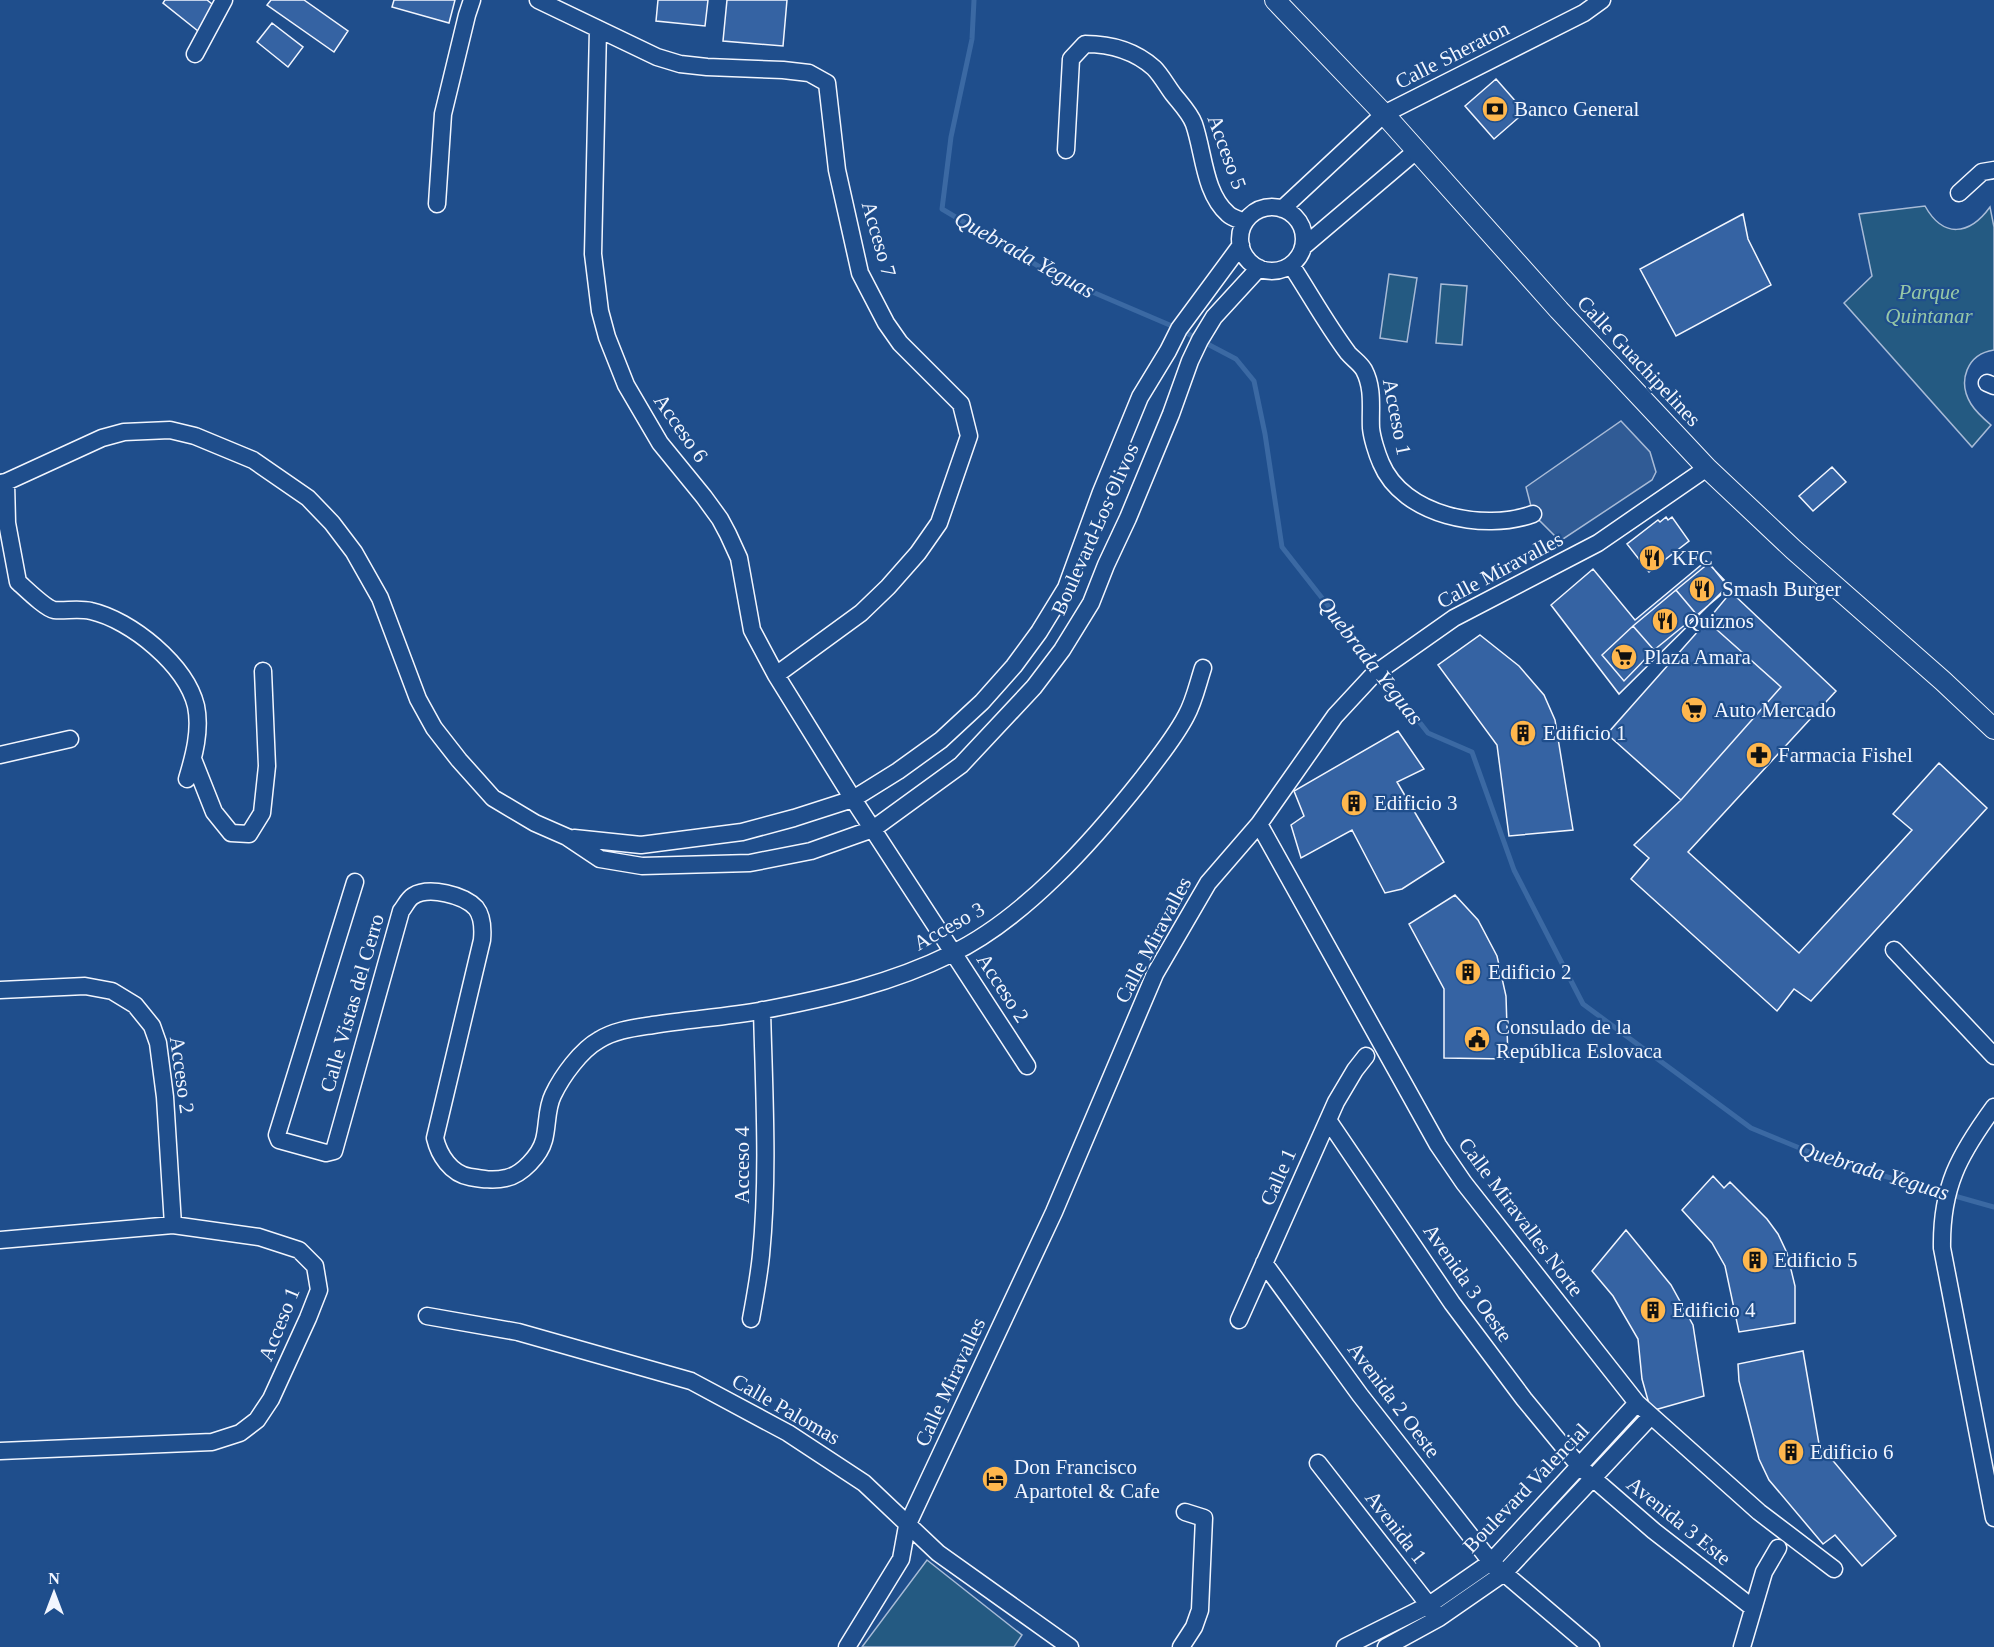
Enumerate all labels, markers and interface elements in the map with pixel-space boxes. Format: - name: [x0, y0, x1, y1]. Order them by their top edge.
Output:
- street label: Calle Sheraton: [1391, 16, 1513, 94]
- bank icon: Banco General: [1480, 94, 1510, 124]
- place label: Banco General: [1514, 97, 1640, 121]
- street label: Acceso 5: [1202, 111, 1252, 193]
- street label: Acceso 7: [857, 198, 901, 280]
- water label: Quebrada Yeguas: [950, 206, 1099, 303]
- park label: Parque Quintanar: [1885, 280, 1974, 328]
- street label: Calle Guachipelines: [1572, 291, 1706, 431]
- street label: Acceso 1: [1378, 377, 1416, 457]
- street label: Acceso 6: [649, 389, 713, 467]
- street label: Boulevard Los Olivos: [1046, 439, 1144, 619]
- street label: Calle Miravalles: [1433, 527, 1567, 613]
- restaurant icon: KFC: [1637, 543, 1667, 573]
- place label: KFC: [1672, 546, 1713, 570]
- restaurant icon: Smash Burger: [1687, 574, 1717, 604]
- place label: Smash Burger: [1722, 577, 1841, 601]
- water label: Quebrada Yeguas: [1313, 591, 1429, 730]
- restaurant icon: Quiznos: [1650, 606, 1680, 636]
- place label: Quiznos: [1684, 609, 1754, 633]
- supermarket icon: Plaza Amara: [1609, 642, 1639, 672]
- place label: Plaza Amara: [1644, 645, 1751, 669]
- supermarket icon: Auto Mercado: [1679, 695, 1709, 725]
- place label: Auto Mercado: [1714, 698, 1836, 722]
- building icon: Edificio 1: [1508, 718, 1538, 748]
- place label: Edificio 1: [1543, 721, 1626, 745]
- pharmacy icon: Farmacia Fishel: [1744, 740, 1774, 770]
- place label: Farmacia Fishel: [1778, 743, 1913, 767]
- building icon: Edificio 3: [1339, 788, 1369, 818]
- place label: Edificio 3: [1374, 791, 1457, 815]
- street label: Calle Miravalles: [1110, 873, 1196, 1007]
- street label: Acceso 3: [909, 897, 989, 955]
- street label: Calle Vistas del Cerro: [315, 911, 389, 1095]
- street label: Acceso 2: [972, 949, 1034, 1027]
- building icon: Edificio 2: [1453, 957, 1483, 987]
- place label: Edificio 2: [1488, 960, 1571, 984]
- place label: Consulado de la República Eslovaca: [1496, 1015, 1663, 1063]
- public building icon: Consulado de la República Eslovaca: [1462, 1024, 1492, 1054]
- street label: Acceso 2: [165, 1035, 199, 1115]
- street label: Acceso 4: [730, 1126, 754, 1204]
- street label: Calle Miravalles Norte: [1454, 1133, 1588, 1301]
- water label: Quebrada Yeguas: [1795, 1136, 1952, 1205]
- street label: Calle 1: [1255, 1145, 1301, 1209]
- street label: Avenida 3 Oeste: [1418, 1219, 1518, 1347]
- building icon: Edificio 5: [1740, 1245, 1770, 1275]
- place label: Edificio 5: [1774, 1248, 1857, 1272]
- street label: Acceso 1: [253, 1284, 305, 1364]
- building icon: Edificio 4: [1638, 1295, 1668, 1325]
- place label: Edificio 4: [1672, 1298, 1756, 1322]
- street label: Calle Miravalles: [910, 1314, 990, 1450]
- street label: Avenida 2 Oeste: [1343, 1338, 1445, 1462]
- street label: Calle Palomas: [728, 1368, 844, 1450]
- street label: Boulevard Valencial: [1458, 1418, 1594, 1558]
- building icon: Edificio 6: [1776, 1437, 1806, 1467]
- place label: Edificio 6: [1810, 1440, 1893, 1464]
- place label: Don Francisco Apartotel & Cafe: [1014, 1455, 1160, 1503]
- hotel icon: Don Francisco Apartotel & Cafe: [980, 1464, 1010, 1494]
- street label: Avenida 3 Este: [1622, 1472, 1736, 1570]
- street label: Avenida 1: [1360, 1486, 1432, 1568]
- north arrow: [24, 1563, 84, 1623]
- text: N: [48, 1570, 60, 1587]

